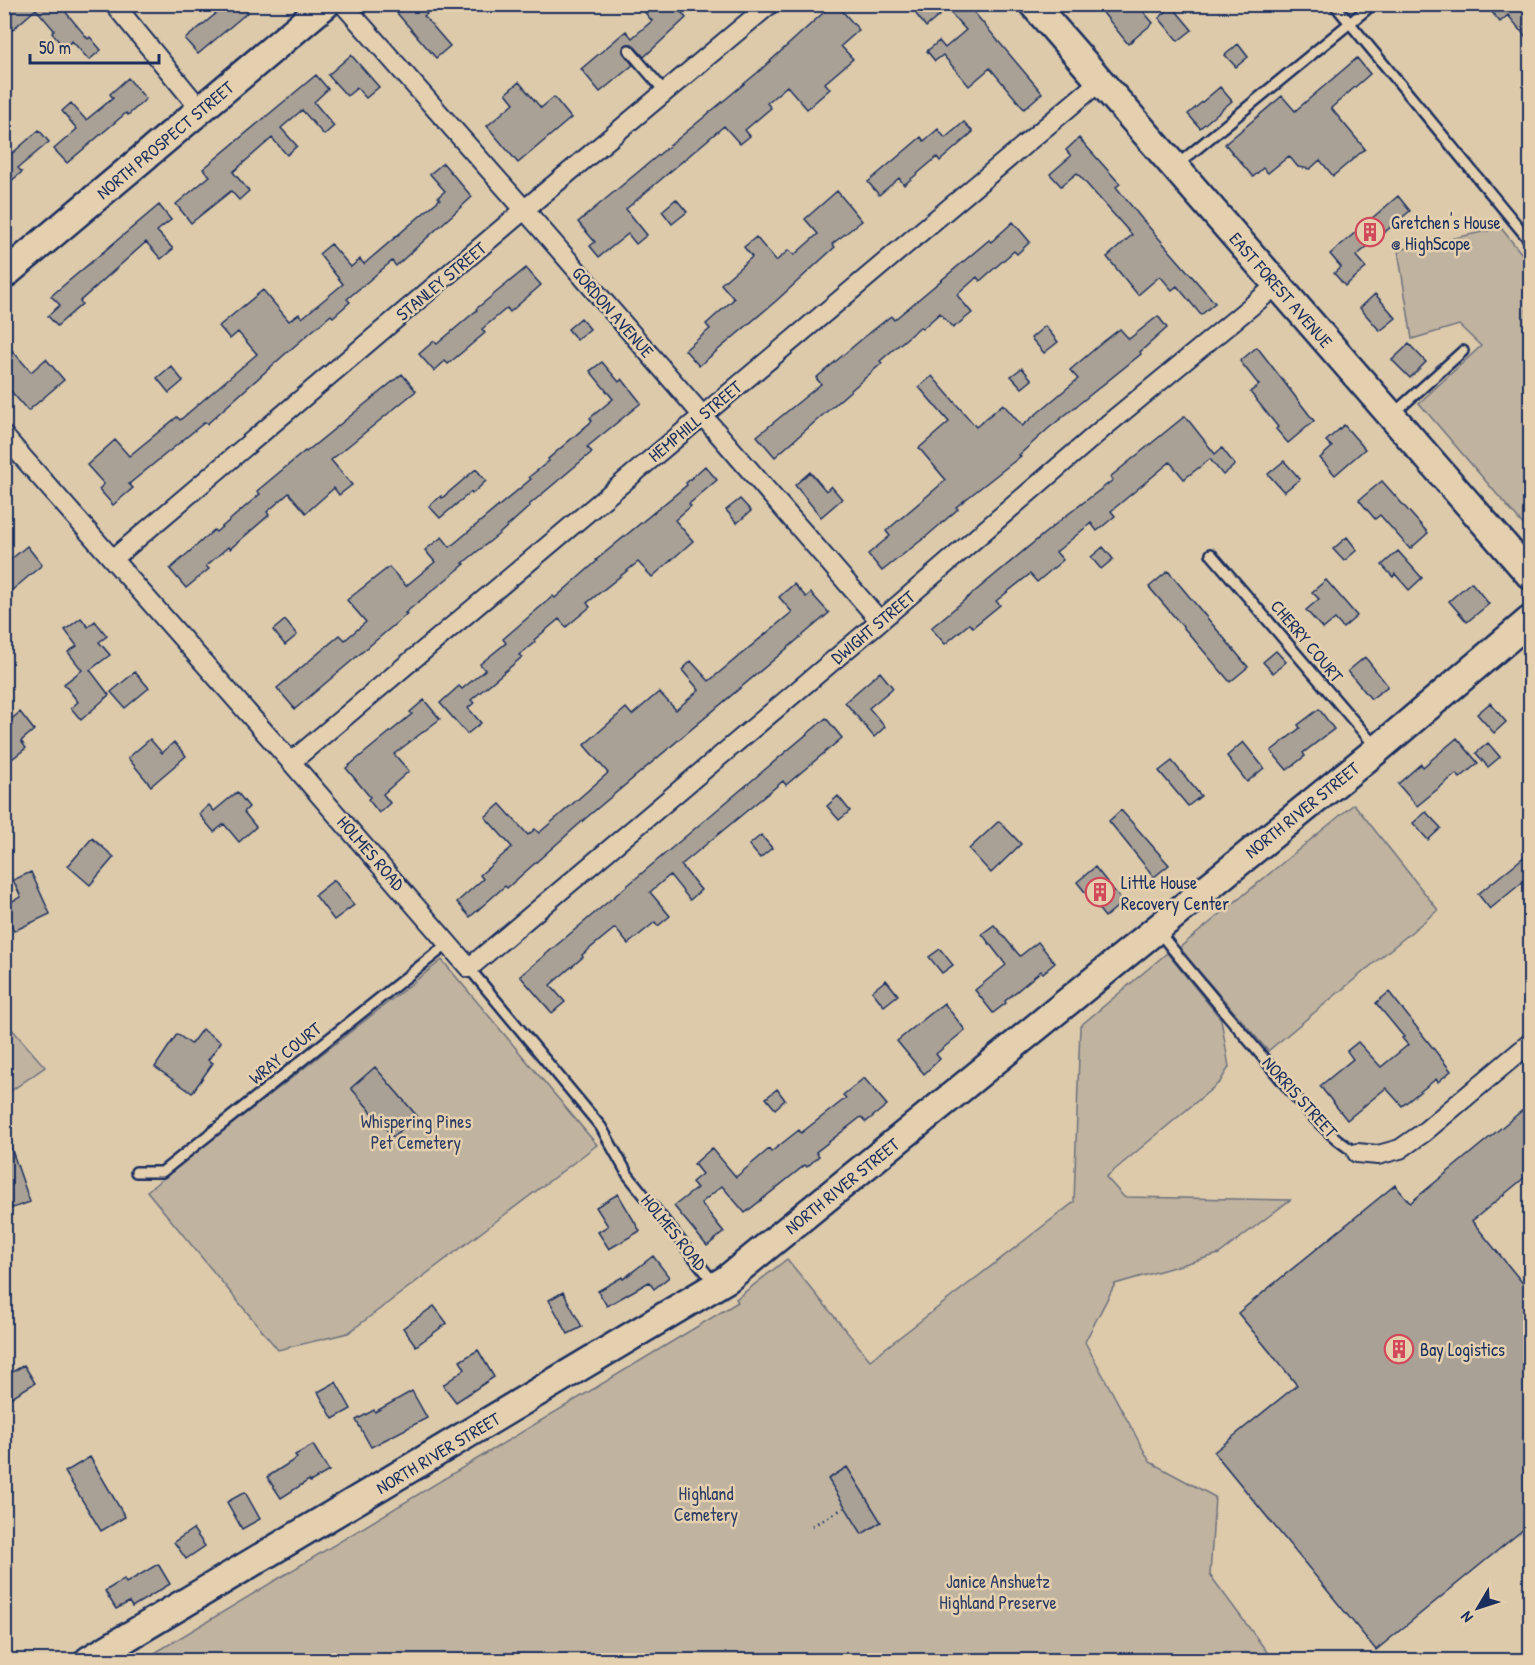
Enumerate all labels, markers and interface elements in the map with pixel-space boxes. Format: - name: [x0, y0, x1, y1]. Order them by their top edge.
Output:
- scale bar: [30, 27, 159, 65]
- text: 50 m: [39, 35, 71, 60]
- street label: NORTH PROSPECT STREET: [91, 75, 239, 205]
- place label: Gretchen's House @ HighScope: [1391, 210, 1501, 256]
- building icon: Gretchen's House @ HighScope: [1354, 216, 1386, 248]
- street label: EAST FOREST AVENUE: [1224, 227, 1338, 353]
- street label: STANLEY STREET: [390, 235, 492, 326]
- street label: GORDON AVENUE: [566, 261, 660, 363]
- street label: HEMPHILL STREET: [643, 374, 748, 468]
- street label: DWIGHT STREET: [826, 584, 921, 670]
- street label: CHERRY COURT: [1265, 594, 1349, 688]
- street label: NORTH RIVER STREET: [1239, 756, 1365, 864]
- street label: HOLMES ROAD: [331, 810, 411, 896]
- place label: Little House Recovery Center: [1121, 870, 1229, 916]
- building icon: Little House Recovery Center: [1084, 876, 1116, 908]
- street label: WRAY COURT: [244, 1016, 327, 1090]
- street label: NORRIS STREET: [1257, 1051, 1344, 1144]
- park label: Whispering Pines Pet Cemetery: [361, 1109, 471, 1155]
- street label: NORTH RIVER STREET: [779, 1132, 905, 1240]
- street label: HOLMES ROAD: [635, 1188, 713, 1276]
- building icon: Bay Logistics: [1383, 1333, 1415, 1365]
- place label: Bay Logistics: [1420, 1337, 1505, 1362]
- street label: NORTH RIVER STREET: [371, 1406, 505, 1500]
- park label: Highland Cemetery: [674, 1481, 739, 1527]
- park label: Janice Anshuetz Highland Preserve: [939, 1569, 1057, 1615]
- north arrow: [1448, 1578, 1508, 1638]
- text: N: [1455, 1607, 1478, 1628]

